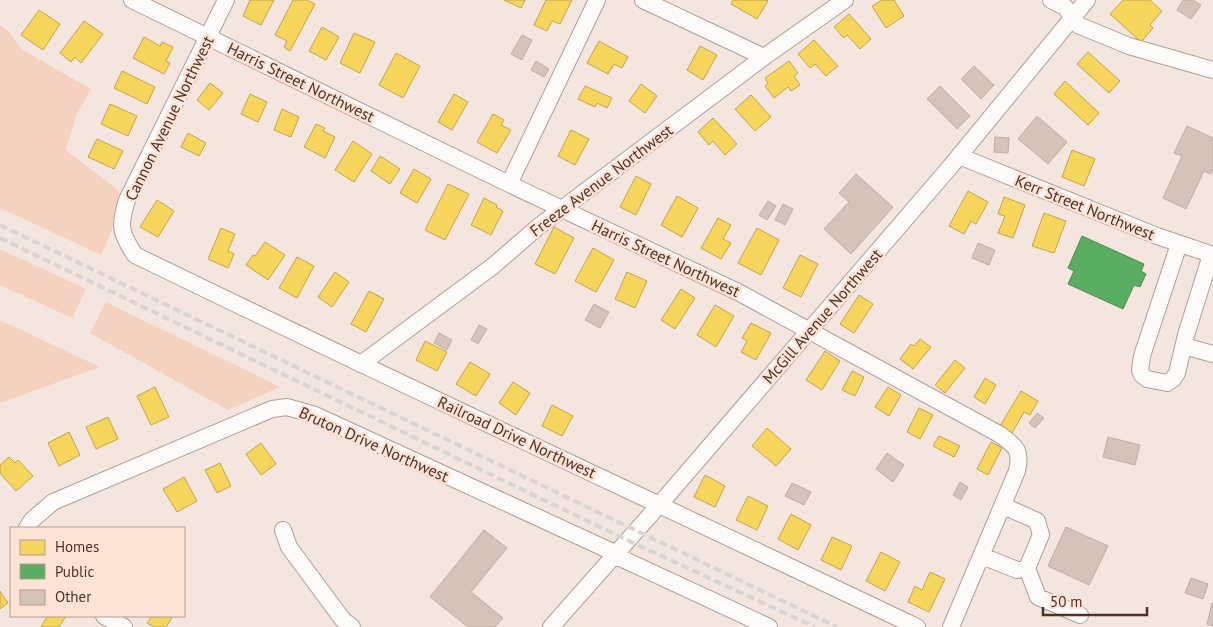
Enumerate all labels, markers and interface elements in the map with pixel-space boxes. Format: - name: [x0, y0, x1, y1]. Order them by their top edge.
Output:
- street label: Cannon Avenue Northwest: [120, 32, 218, 204]
- street label: Harris Street Northwest: [224, 38, 378, 127]
- street label: Freeze Avenue Northwest: [526, 119, 677, 240]
- street label: Kerr Street Northwest: [1012, 170, 1158, 244]
- street label: Harris Street Northwest: [589, 215, 744, 301]
- street label: McGill Avenue Northwest: [758, 244, 887, 388]
- street label: Railroad Drive Northwest: [435, 391, 600, 483]
- street label: Bruton Drive Northwest: [296, 402, 452, 486]
- legend: [10, 527, 185, 617]
- text: Homes: [55, 537, 99, 556]
- text: Public: [55, 562, 94, 581]
- scale bar: [1043, 584, 1147, 616]
- text: Other: [55, 587, 91, 606]
- text: 50 m: [1050, 592, 1083, 611]

